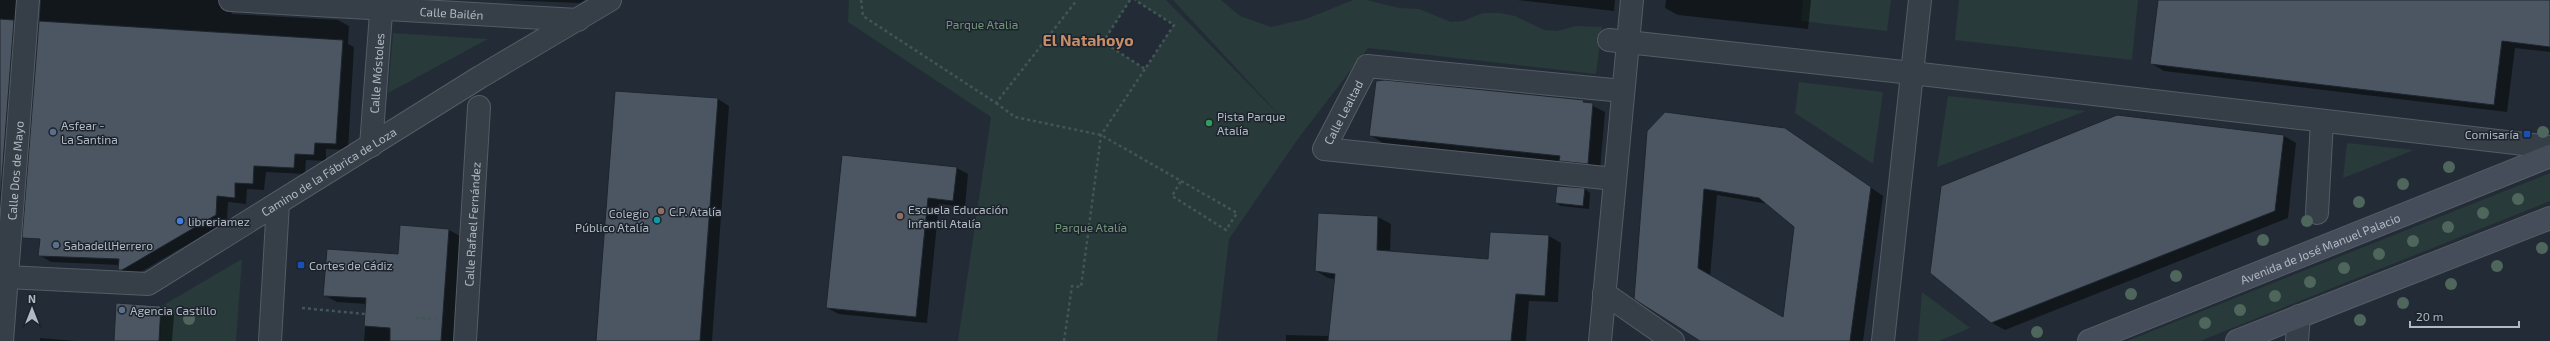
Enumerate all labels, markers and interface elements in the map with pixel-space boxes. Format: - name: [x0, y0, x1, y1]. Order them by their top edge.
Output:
- street label: Calle Bailén: [419, 4, 484, 22]
- park label: Parque Atalia: [946, 17, 1018, 31]
- district label: El Natahoyo: [1042, 30, 1134, 50]
- street label: Calle Móstoles: [366, 32, 386, 114]
- street label: Calle Lealtad: [1321, 78, 1365, 147]
- place label: Pista Parque Atalía: [1217, 109, 1285, 137]
- place label: Asfear - La Santina: [61, 118, 118, 146]
- marker: Pista Parque Atalía: [1204, 118, 1214, 128]
- street label: Calle Dos de Mayo: [4, 120, 26, 221]
- street label: Camino de la Fábrica de Loza: [258, 124, 399, 219]
- marker: Asfear - La Santina: [48, 127, 58, 137]
- place label: Comisaría: [2465, 127, 2519, 141]
- marker: Comisaría: [2522, 129, 2532, 139]
- street label: Calle Rafael Fernández: [461, 161, 483, 287]
- place label: Escuela Educación Infantil Atalía: [908, 202, 1008, 230]
- place label: C.P. Atalía: [669, 204, 722, 218]
- place label: Colegio Público Atalía: [575, 206, 649, 234]
- marker: C.P. Atalía: [656, 206, 666, 216]
- street label: Avenida de José Manuel Palacio: [2238, 210, 2402, 287]
- marker: Escuela Educación Infantil Atalía: [895, 211, 905, 221]
- place label: libreriamez: [188, 214, 250, 228]
- marker: Colegio Público Atalía: [652, 215, 662, 225]
- marker: libreriamez: [175, 216, 185, 226]
- park label: Parque Atalía: [1055, 220, 1127, 234]
- place label: SabadellHerrero: [64, 238, 153, 252]
- marker: SabadellHerrero: [51, 240, 61, 250]
- place label: Cortes de Cádiz: [309, 258, 393, 272]
- marker: Cortes de Cádiz: [296, 260, 306, 270]
- north arrow: [12, 289, 52, 329]
- text: N: [28, 292, 36, 305]
- place label: Agencia Castillo: [130, 303, 217, 317]
- scale bar: [2410, 303, 2519, 329]
- marker: Agencia Castillo: [117, 305, 127, 315]
- text: 20 m: [2416, 309, 2443, 323]

